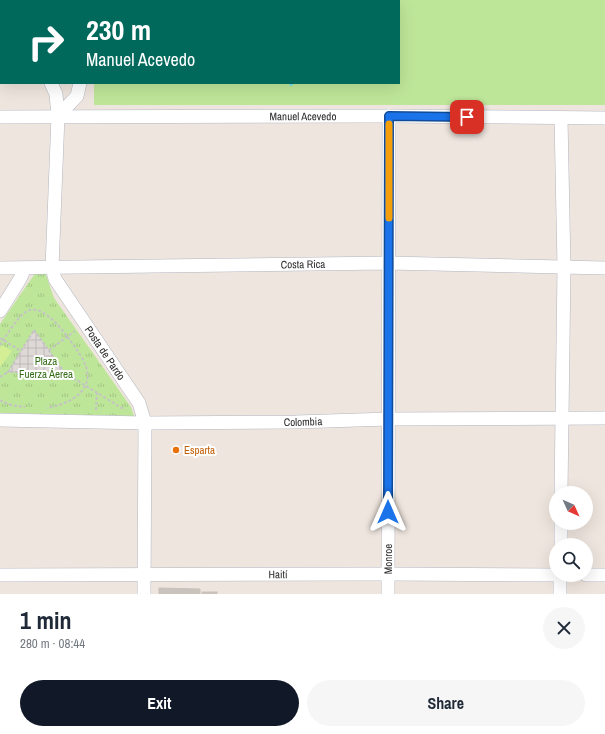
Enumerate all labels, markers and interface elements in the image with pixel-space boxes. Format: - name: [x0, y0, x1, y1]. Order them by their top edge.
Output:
- text: 230 m: [86, 11, 151, 49]
- icon: right: [20, 16, 72, 68]
- text: Manuel Acevedo: [86, 47, 195, 72]
- pin: [450, 100, 484, 134]
- icon: arrive: [456, 106, 478, 128]
- street label: Manuel Acevedo: [270, 109, 336, 123]
- street label: Costa Rica: [281, 257, 325, 271]
- street label: Posta de Pardo: [82, 323, 128, 383]
- park label: Plaza Fuerza Áerea: [19, 354, 73, 381]
- street label: Colombia: [284, 414, 323, 429]
- place label: Esparta: [184, 443, 215, 457]
- marker: Esparta: [171, 445, 181, 455]
- north arrow: [549, 486, 593, 530]
- map controls: [549, 486, 593, 582]
- position arrow: [367, 491, 409, 533]
- button: search: [549, 538, 593, 582]
- street label: Monroe: [381, 544, 395, 574]
- street label: Haití: [268, 567, 288, 581]
- text: 1 min: [20, 604, 71, 636]
- button: close: [543, 607, 585, 649]
- text: 280 m · 08:44: [20, 635, 85, 652]
- button: Exit: [20, 680, 299, 726]
- button: Share: [307, 680, 585, 726]

